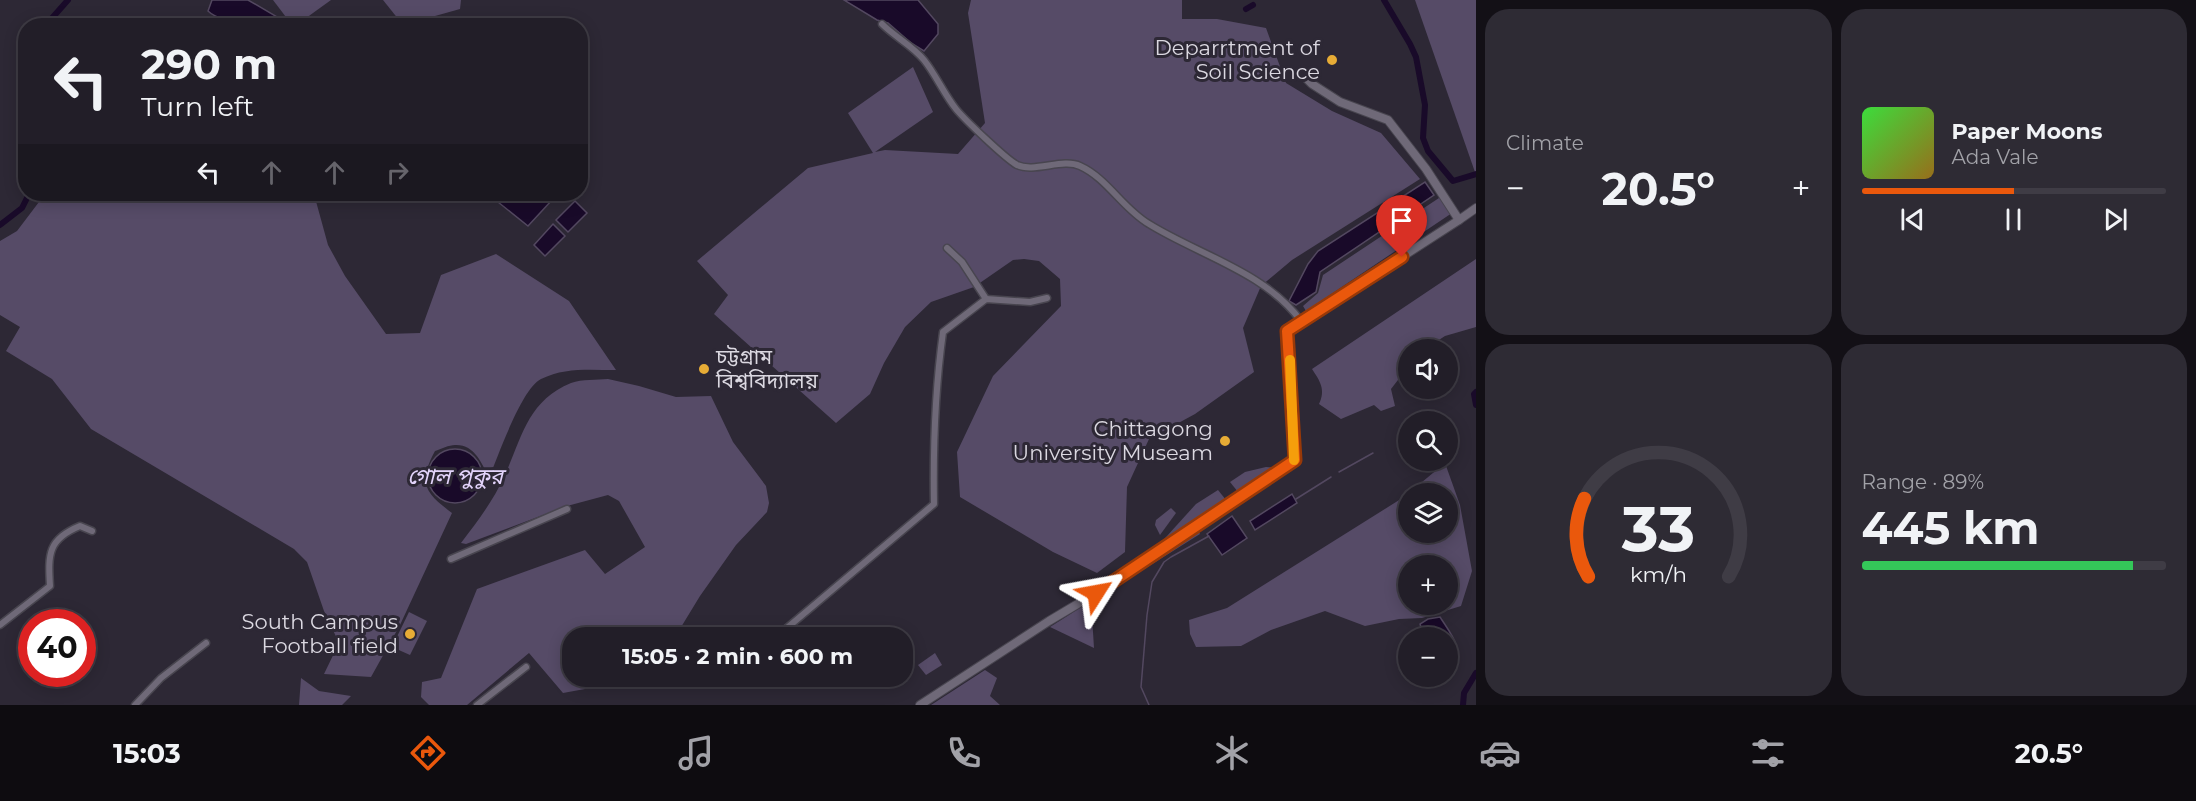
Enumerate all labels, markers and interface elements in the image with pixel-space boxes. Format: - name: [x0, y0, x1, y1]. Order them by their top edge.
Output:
- place label: Deparrtment of Soil Science: [1154, 35, 1321, 84]
- text: 290 m: [141, 38, 277, 90]
- icon: left: [42, 42, 120, 120]
- marker: Deparrtment of Soil Science: [1325, 53, 1339, 67]
- text: Turn left: [141, 90, 254, 123]
- text: Paper Moons: [1952, 118, 2102, 145]
- text: Climate: [1506, 131, 1584, 155]
- text: Ada Vale: [1952, 145, 2038, 169]
- icon: left: [192, 156, 225, 189]
- icon: ahead: [255, 156, 288, 189]
- icon: ahead: [318, 156, 351, 189]
- icon: right: [381, 156, 414, 189]
- text: 20.5°: [1601, 161, 1715, 216]
- text: −: [1506, 168, 1525, 208]
- text: +: [1792, 168, 1811, 208]
- pin: [1376, 195, 1427, 257]
- icon: previous: [1896, 203, 1929, 236]
- icon: pause: [1997, 203, 2030, 236]
- icon: next: [2099, 203, 2132, 236]
- icon: arrive: [1385, 204, 1418, 237]
- map controls: [1398, 339, 1458, 687]
- button: sound: [1398, 339, 1458, 399]
- place label: চট্টগ্রাম বিশ্ববিদ্যালয়: [715, 344, 819, 393]
- marker: চট্টগ্রাম বিশ্ববিদ্যালয়: [697, 362, 711, 376]
- button: search: [1398, 411, 1458, 471]
- place label: Chittagong University Museam: [1013, 416, 1213, 465]
- marker: Chittagong University Museam: [1218, 434, 1232, 448]
- water label: গোল পুকুর: [407, 463, 507, 490]
- text: Range · 89%: [1862, 470, 1984, 494]
- button: layers: [1398, 483, 1458, 543]
- text: 33: [1620, 491, 1695, 567]
- text: 445 km: [1862, 500, 2040, 555]
- button: +: [1398, 555, 1458, 615]
- position arrow: [1064, 561, 1128, 625]
- text: km/h: [1630, 561, 1687, 587]
- speed limit sign: 40: [18, 609, 96, 687]
- place label: South Campus Football field: [242, 609, 398, 658]
- marker: South Campus Football field: [403, 627, 417, 641]
- button: −: [1398, 627, 1458, 687]
- text: 15:05 · 2 min · 600 m: [622, 643, 853, 670]
- icon: directions: [407, 732, 449, 774]
- icon: music: [675, 732, 717, 774]
- icon: phone: [943, 732, 985, 774]
- icon: climate: [1211, 732, 1253, 774]
- icon: car: [1479, 732, 1521, 774]
- icon: filters: [1747, 732, 1789, 774]
- text: 15:03: [113, 737, 181, 770]
- text: 20.5°: [2015, 737, 2083, 770]

